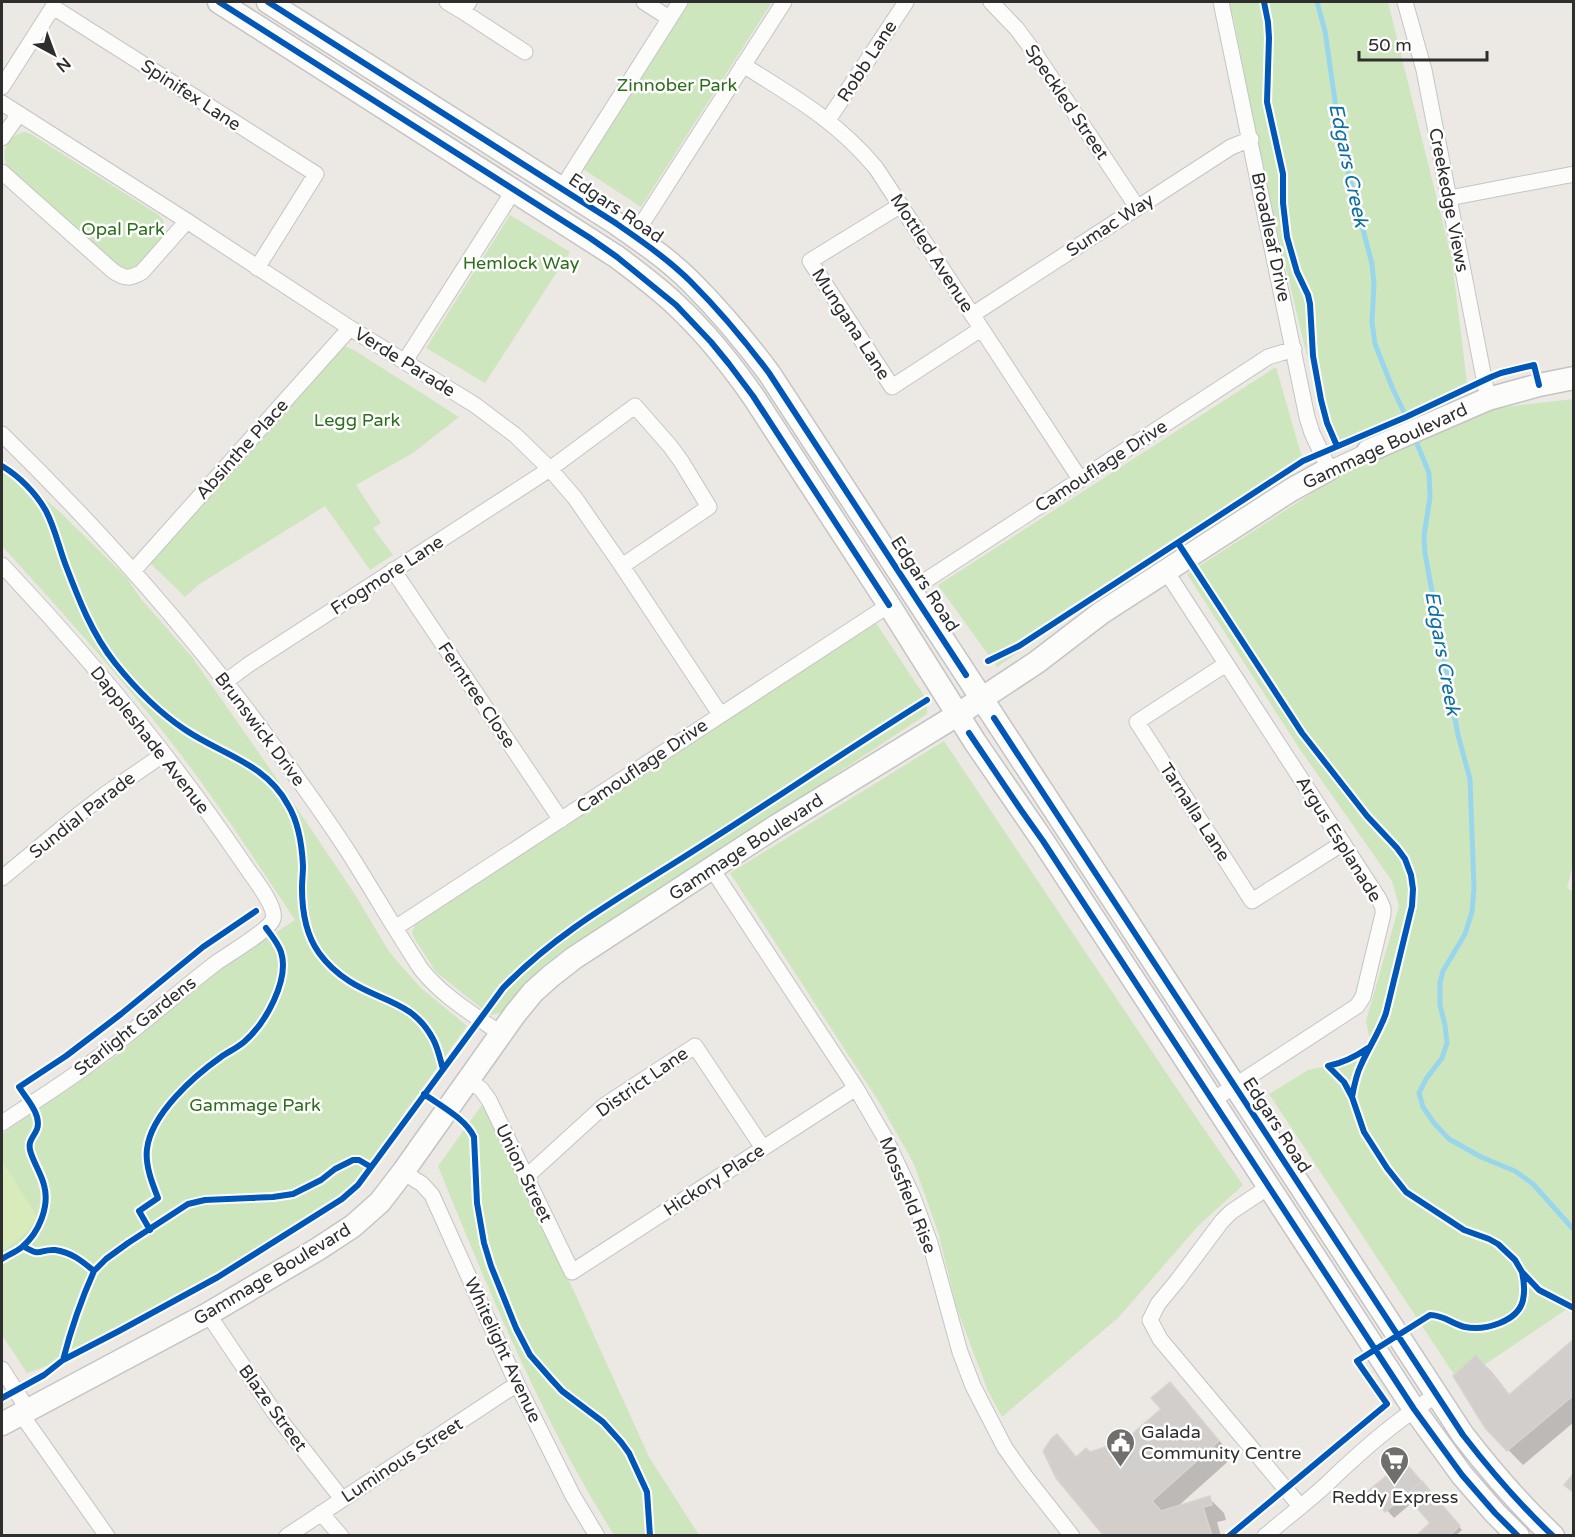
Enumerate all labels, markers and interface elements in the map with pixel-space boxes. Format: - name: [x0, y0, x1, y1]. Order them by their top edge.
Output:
- street label: Robb Lane: [833, 16, 901, 106]
- north arrow: [24, 24, 84, 84]
- scale bar: [1359, 24, 1486, 62]
- text: 50 m: [1368, 34, 1412, 56]
- street label: Speckled Street: [1020, 40, 1114, 164]
- text: N: [52, 53, 75, 76]
- street label: Spinifex Lane: [137, 55, 245, 135]
- park label: Zinnober Park: [617, 74, 737, 96]
- water label: Edgars Creek: [1323, 101, 1373, 231]
- street label: Creekedge Views: [1424, 126, 1474, 274]
- street label: Edgars Road: [564, 168, 668, 248]
- street label: Broadleaf Drive: [1247, 170, 1295, 304]
- street label: Sumac Way: [1062, 188, 1158, 261]
- street label: Mottled Avenue: [885, 190, 979, 316]
- park label: Opal Park: [81, 218, 165, 240]
- park label: Hemlock Way: [463, 252, 580, 274]
- street label: Mungana Lane: [807, 264, 895, 384]
- street label: Verde Parade: [350, 322, 460, 402]
- street label: Absinthe Place: [191, 394, 293, 504]
- street label: Gammage Boulevard: [1299, 398, 1471, 494]
- park label: Legg Park: [314, 409, 400, 431]
- street label: Camouflage Drive: [1031, 415, 1171, 517]
- street label: Frogmore Lane: [327, 530, 447, 620]
- street label: Edgars Road: [886, 532, 964, 636]
- water label: Edgars Creek: [1419, 589, 1465, 719]
- street label: Ferntree Close: [433, 638, 521, 752]
- street label: Dappleshade Avenue: [86, 662, 214, 818]
- street label: Brunswick Drive: [210, 668, 310, 790]
- street label: Camouflage Drive: [572, 714, 712, 818]
- street label: Tarnalla Lane: [1155, 759, 1235, 865]
- street label: Sundial Parade: [25, 767, 139, 863]
- street label: Argus Esplanade: [1291, 772, 1387, 906]
- street label: Gammage Boulevard: [665, 789, 827, 905]
- street label: Starlight Gardens: [70, 972, 200, 1080]
- street label: District Lane: [592, 1042, 692, 1122]
- street label: Edgars Road: [1238, 1073, 1316, 1177]
- park label: Gammage Park: [189, 1094, 321, 1116]
- street label: Union Street: [491, 1120, 557, 1226]
- street label: Mossfield Rise: [875, 1134, 941, 1256]
- street label: Hickory Place: [660, 1139, 768, 1221]
- street label: Gammage Boulevard: [189, 1218, 355, 1330]
- street label: Whitelight Avenue: [460, 1274, 546, 1426]
- street label: Blaze Street: [234, 1360, 312, 1456]
- street label: Luminous Street: [337, 1413, 467, 1507]
- place label: Galada Community Centre: [1141, 1421, 1302, 1464]
- public building icon: Galada Community Centre: [1104, 1426, 1136, 1468]
- supermarket icon: Reddy Express: [1379, 1444, 1411, 1486]
- place label: Reddy Express: [1332, 1486, 1458, 1508]

